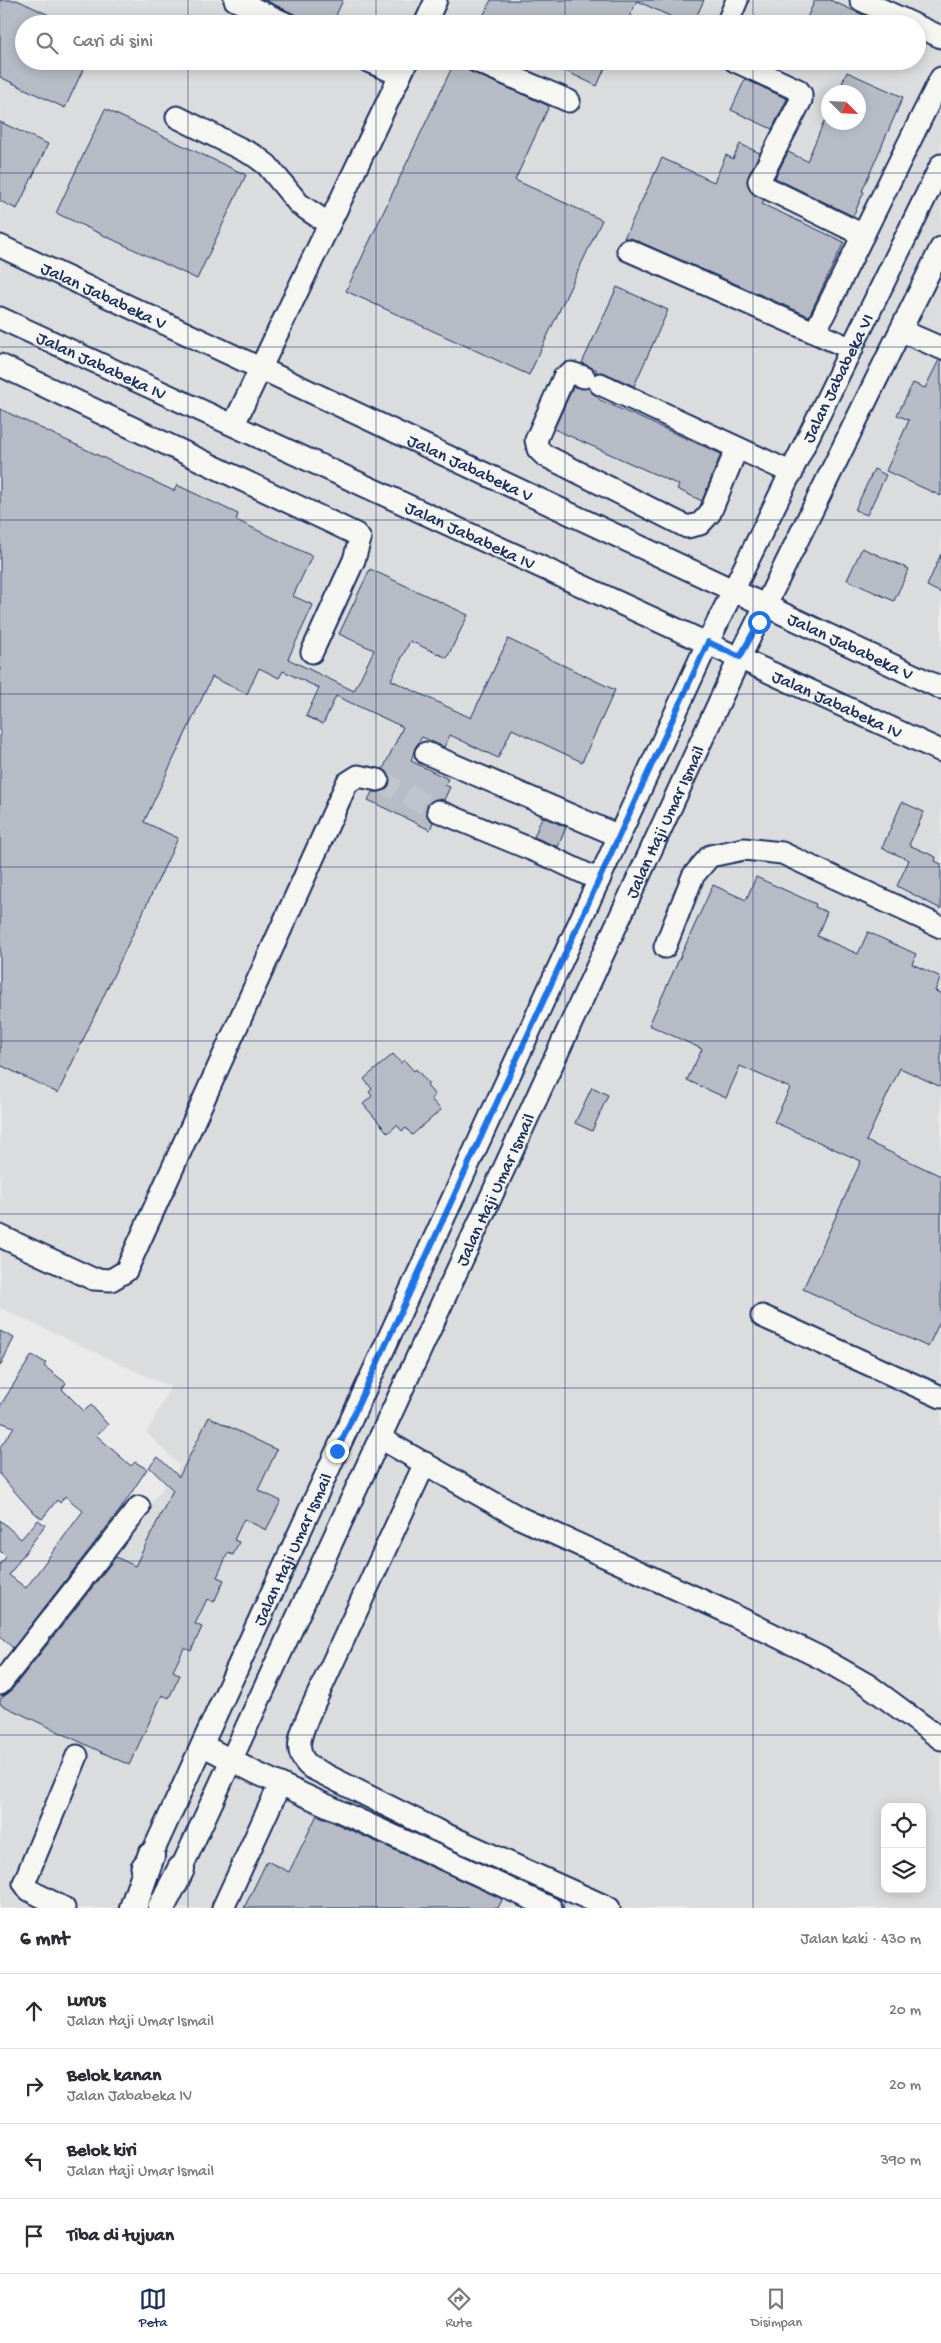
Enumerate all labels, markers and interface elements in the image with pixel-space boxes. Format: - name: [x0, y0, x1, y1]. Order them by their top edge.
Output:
- search box: [15, 15, 926, 70]
- icon: search: [33, 29, 61, 57]
- text: Cari di sini: [73, 31, 153, 54]
- north arrow: [821, 85, 866, 130]
- street label: Jalan Jababeka V: [37, 259, 169, 336]
- street label: Jalan Jababeka VI: [799, 311, 880, 447]
- street label: Jalan Jababeka IV: [32, 328, 169, 406]
- street label: Jalan Jababeka V: [403, 431, 536, 508]
- street label: Jalan Jababeka IV: [401, 498, 538, 576]
- street label: Jalan Jababeka V: [784, 609, 916, 686]
- route start: [748, 611, 771, 634]
- street label: Jalan Jababeka IV: [768, 667, 905, 745]
- street label: Jalan Haji Umar Ismail: [622, 743, 711, 902]
- street label: Jalan Haji Umar Ismail: [453, 1111, 541, 1270]
- route end: [326, 1440, 349, 1463]
- street label: Jalan Haji Umar Ismail: [250, 1470, 338, 1630]
- map controls: [881, 1803, 926, 1893]
- button: locate: [881, 1803, 926, 1848]
- button: layers: [881, 1848, 926, 1893]
- text: 6 mnt: [20, 1928, 69, 1953]
- text: Jalan kaki · 430 m: [801, 1931, 921, 1950]
- text: Lurus: [67, 1990, 106, 2013]
- icon: ahead: [20, 1997, 48, 2025]
- text: 20 m: [889, 2002, 921, 2021]
- text: Jalan Haji Umar Ismail: [67, 2013, 214, 2032]
- text: Belok kanan: [67, 2065, 161, 2088]
- icon: right: [20, 2072, 48, 2100]
- text: 20 m: [889, 2077, 921, 2096]
- text: Jalan Jababeka IV: [67, 2088, 192, 2107]
- text: Belok kiri: [67, 2140, 137, 2163]
- icon: left: [20, 2147, 48, 2175]
- text: 390 m: [880, 2152, 921, 2171]
- text: Jalan Haji Umar Ismail: [67, 2163, 214, 2182]
- icon: arrive: [20, 2222, 48, 2250]
- text: Tiba di tujuan: [67, 2225, 174, 2248]
- tab: Peta: [139, 2285, 167, 2332]
- tab: Rute: [445, 2285, 473, 2332]
- tab: Disimpan: [751, 2285, 802, 2332]

